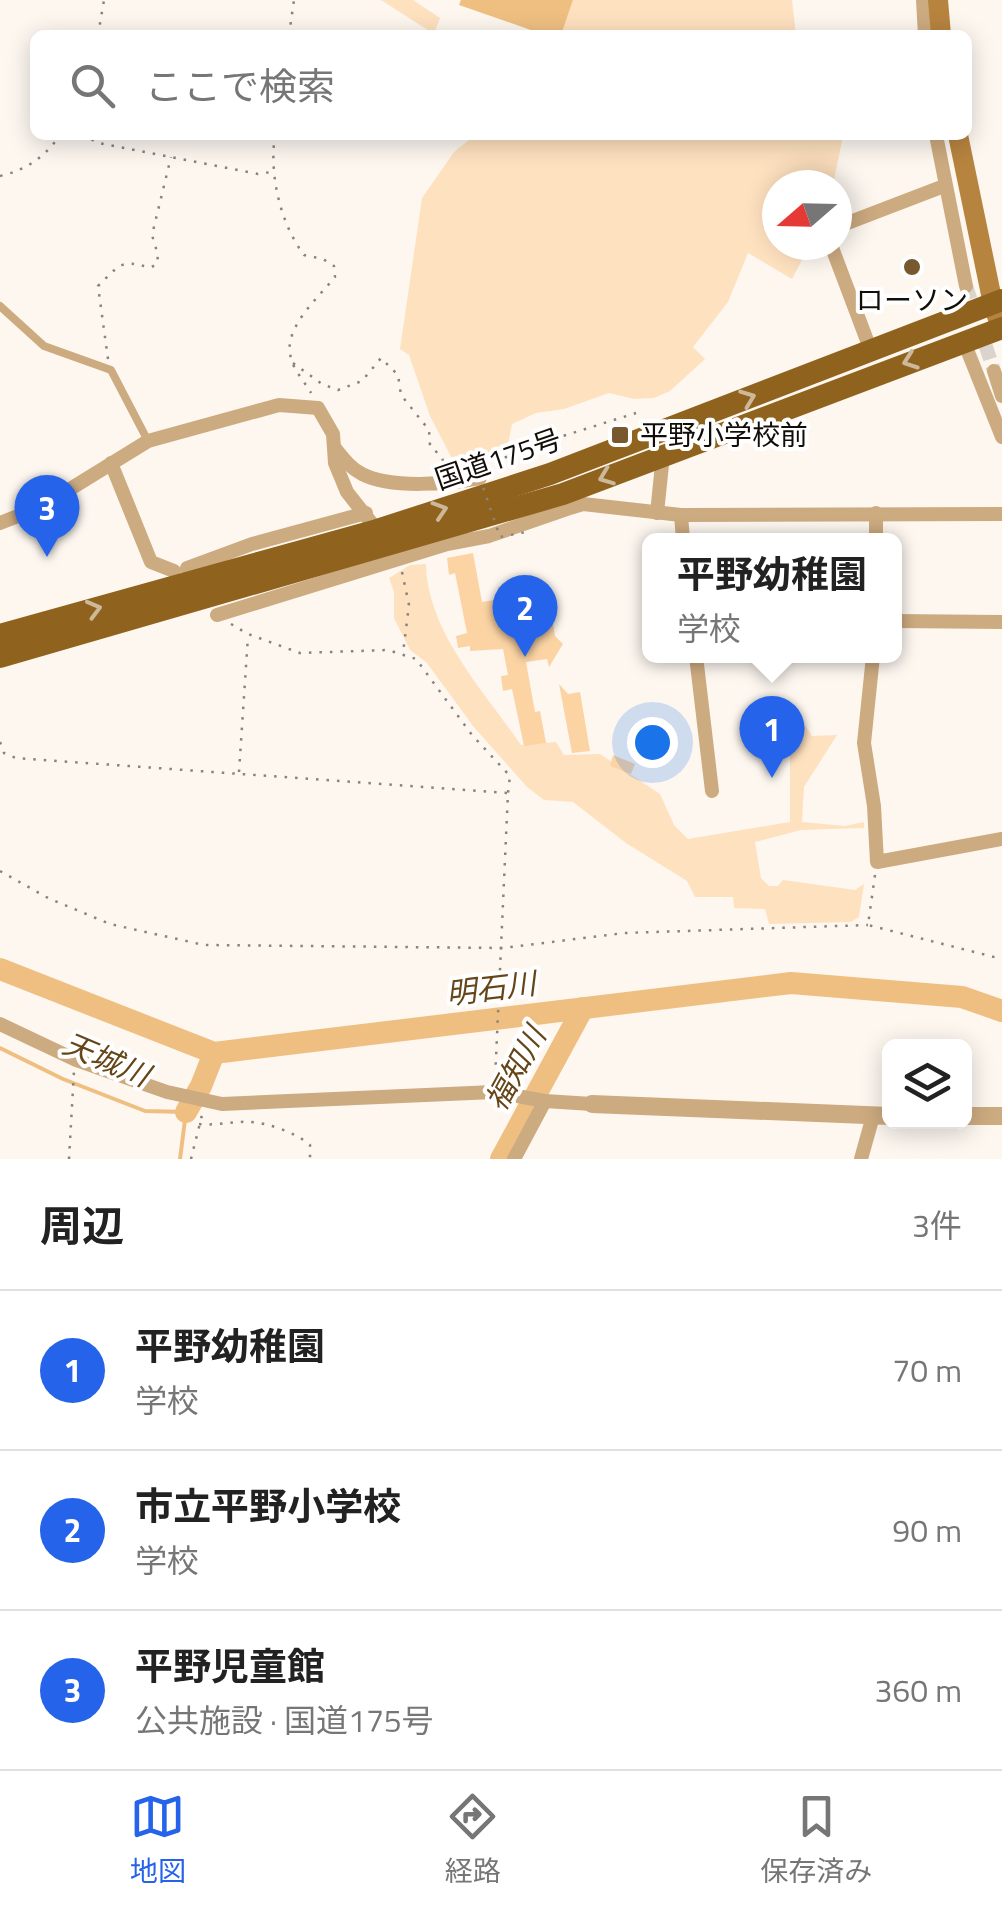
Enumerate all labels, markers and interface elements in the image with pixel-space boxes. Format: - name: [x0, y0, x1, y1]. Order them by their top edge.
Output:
- search box: [30, 30, 972, 140]
- text: ここで検索: [145, 57, 335, 115]
- icon: search: [65, 58, 120, 113]
- north arrow: [762, 170, 852, 260]
- marker: ローソン: [901, 256, 923, 278]
- place label: ローソン: [856, 278, 968, 321]
- one-way arrow: [902, 350, 920, 370]
- one-way arrow: [738, 390, 756, 410]
- place label: 平野小学校前: [640, 413, 808, 456]
- street label: 国道175号: [429, 417, 567, 500]
- marker: 平野小学校前: [609, 424, 631, 446]
- one-way arrow: [599, 465, 616, 486]
- pin: 3: [15, 474, 80, 557]
- one-way arrow: [431, 501, 448, 521]
- popup: [642, 533, 902, 663]
- text: 平野幼稚園: [677, 545, 867, 603]
- pin: 2: [492, 574, 558, 657]
- one-way arrow: [85, 599, 102, 620]
- text: 学校: [677, 604, 741, 652]
- pin: 1: [740, 696, 804, 778]
- your location: [627, 717, 678, 768]
- water label: 明石川: [443, 959, 541, 1016]
- water label: 福知川: [473, 1015, 559, 1119]
- water label: 天城川: [56, 1020, 160, 1099]
- map controls: [882, 1039, 972, 1129]
- button: layers: [882, 1039, 972, 1129]
- text: 周辺: [40, 1193, 124, 1257]
- text: 3件: [912, 1201, 962, 1249]
- text: 平野幼稚園: [135, 1317, 325, 1375]
- text: 1: [64, 1346, 81, 1394]
- text: 70 m: [892, 1346, 962, 1394]
- text: 学校: [135, 1376, 199, 1424]
- text: 市立平野小学校: [135, 1477, 401, 1535]
- text: 2: [64, 1506, 81, 1554]
- text: 90 m: [892, 1506, 962, 1554]
- text: 学校: [135, 1536, 199, 1584]
- text: 平野児童館: [135, 1637, 325, 1695]
- text: 3: [64, 1666, 81, 1714]
- text: 360 m: [874, 1666, 962, 1714]
- text: 公共施設 · 国道175号: [135, 1696, 434, 1744]
- tab: 地図: [130, 1789, 186, 1892]
- tab: 経路: [445, 1789, 501, 1892]
- tab: 保存済み: [760, 1789, 872, 1892]

